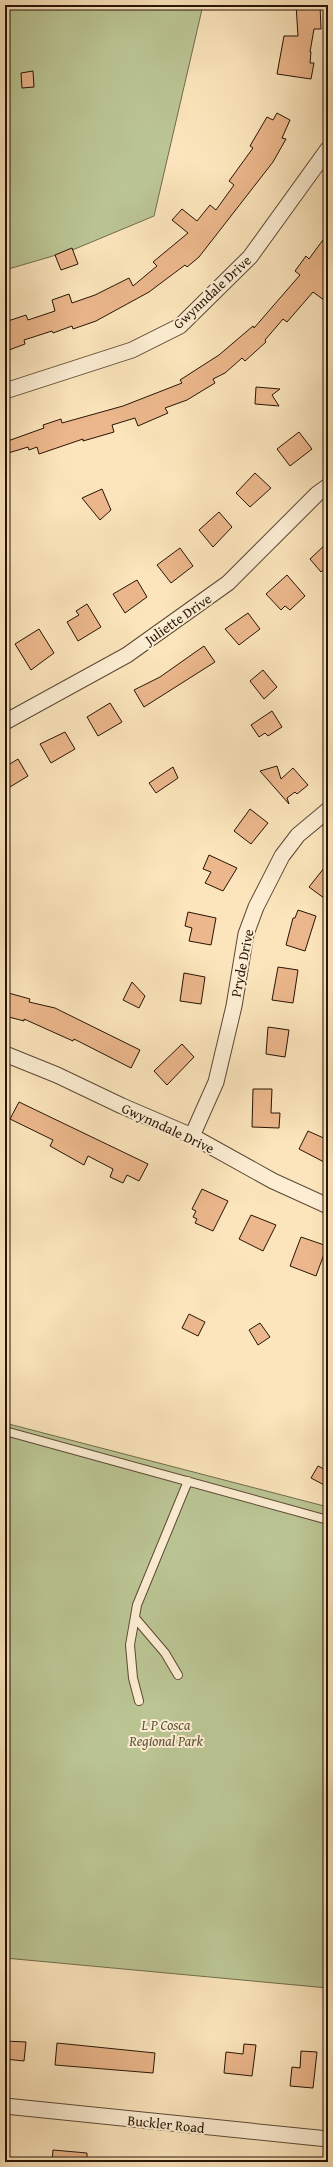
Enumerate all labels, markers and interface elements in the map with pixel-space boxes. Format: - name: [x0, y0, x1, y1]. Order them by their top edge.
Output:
- street label: Gwynndale Drive: [169, 250, 256, 333]
- street label: Juliette Drive: [139, 588, 216, 651]
- street label: Pryde Drive: [226, 927, 258, 999]
- street label: Gwynndale Drive: [118, 1098, 218, 1158]
- park label: L P Cosca Regional Park: [128, 1715, 203, 1751]
- street label: Buckler Road: [127, 2110, 206, 2138]

